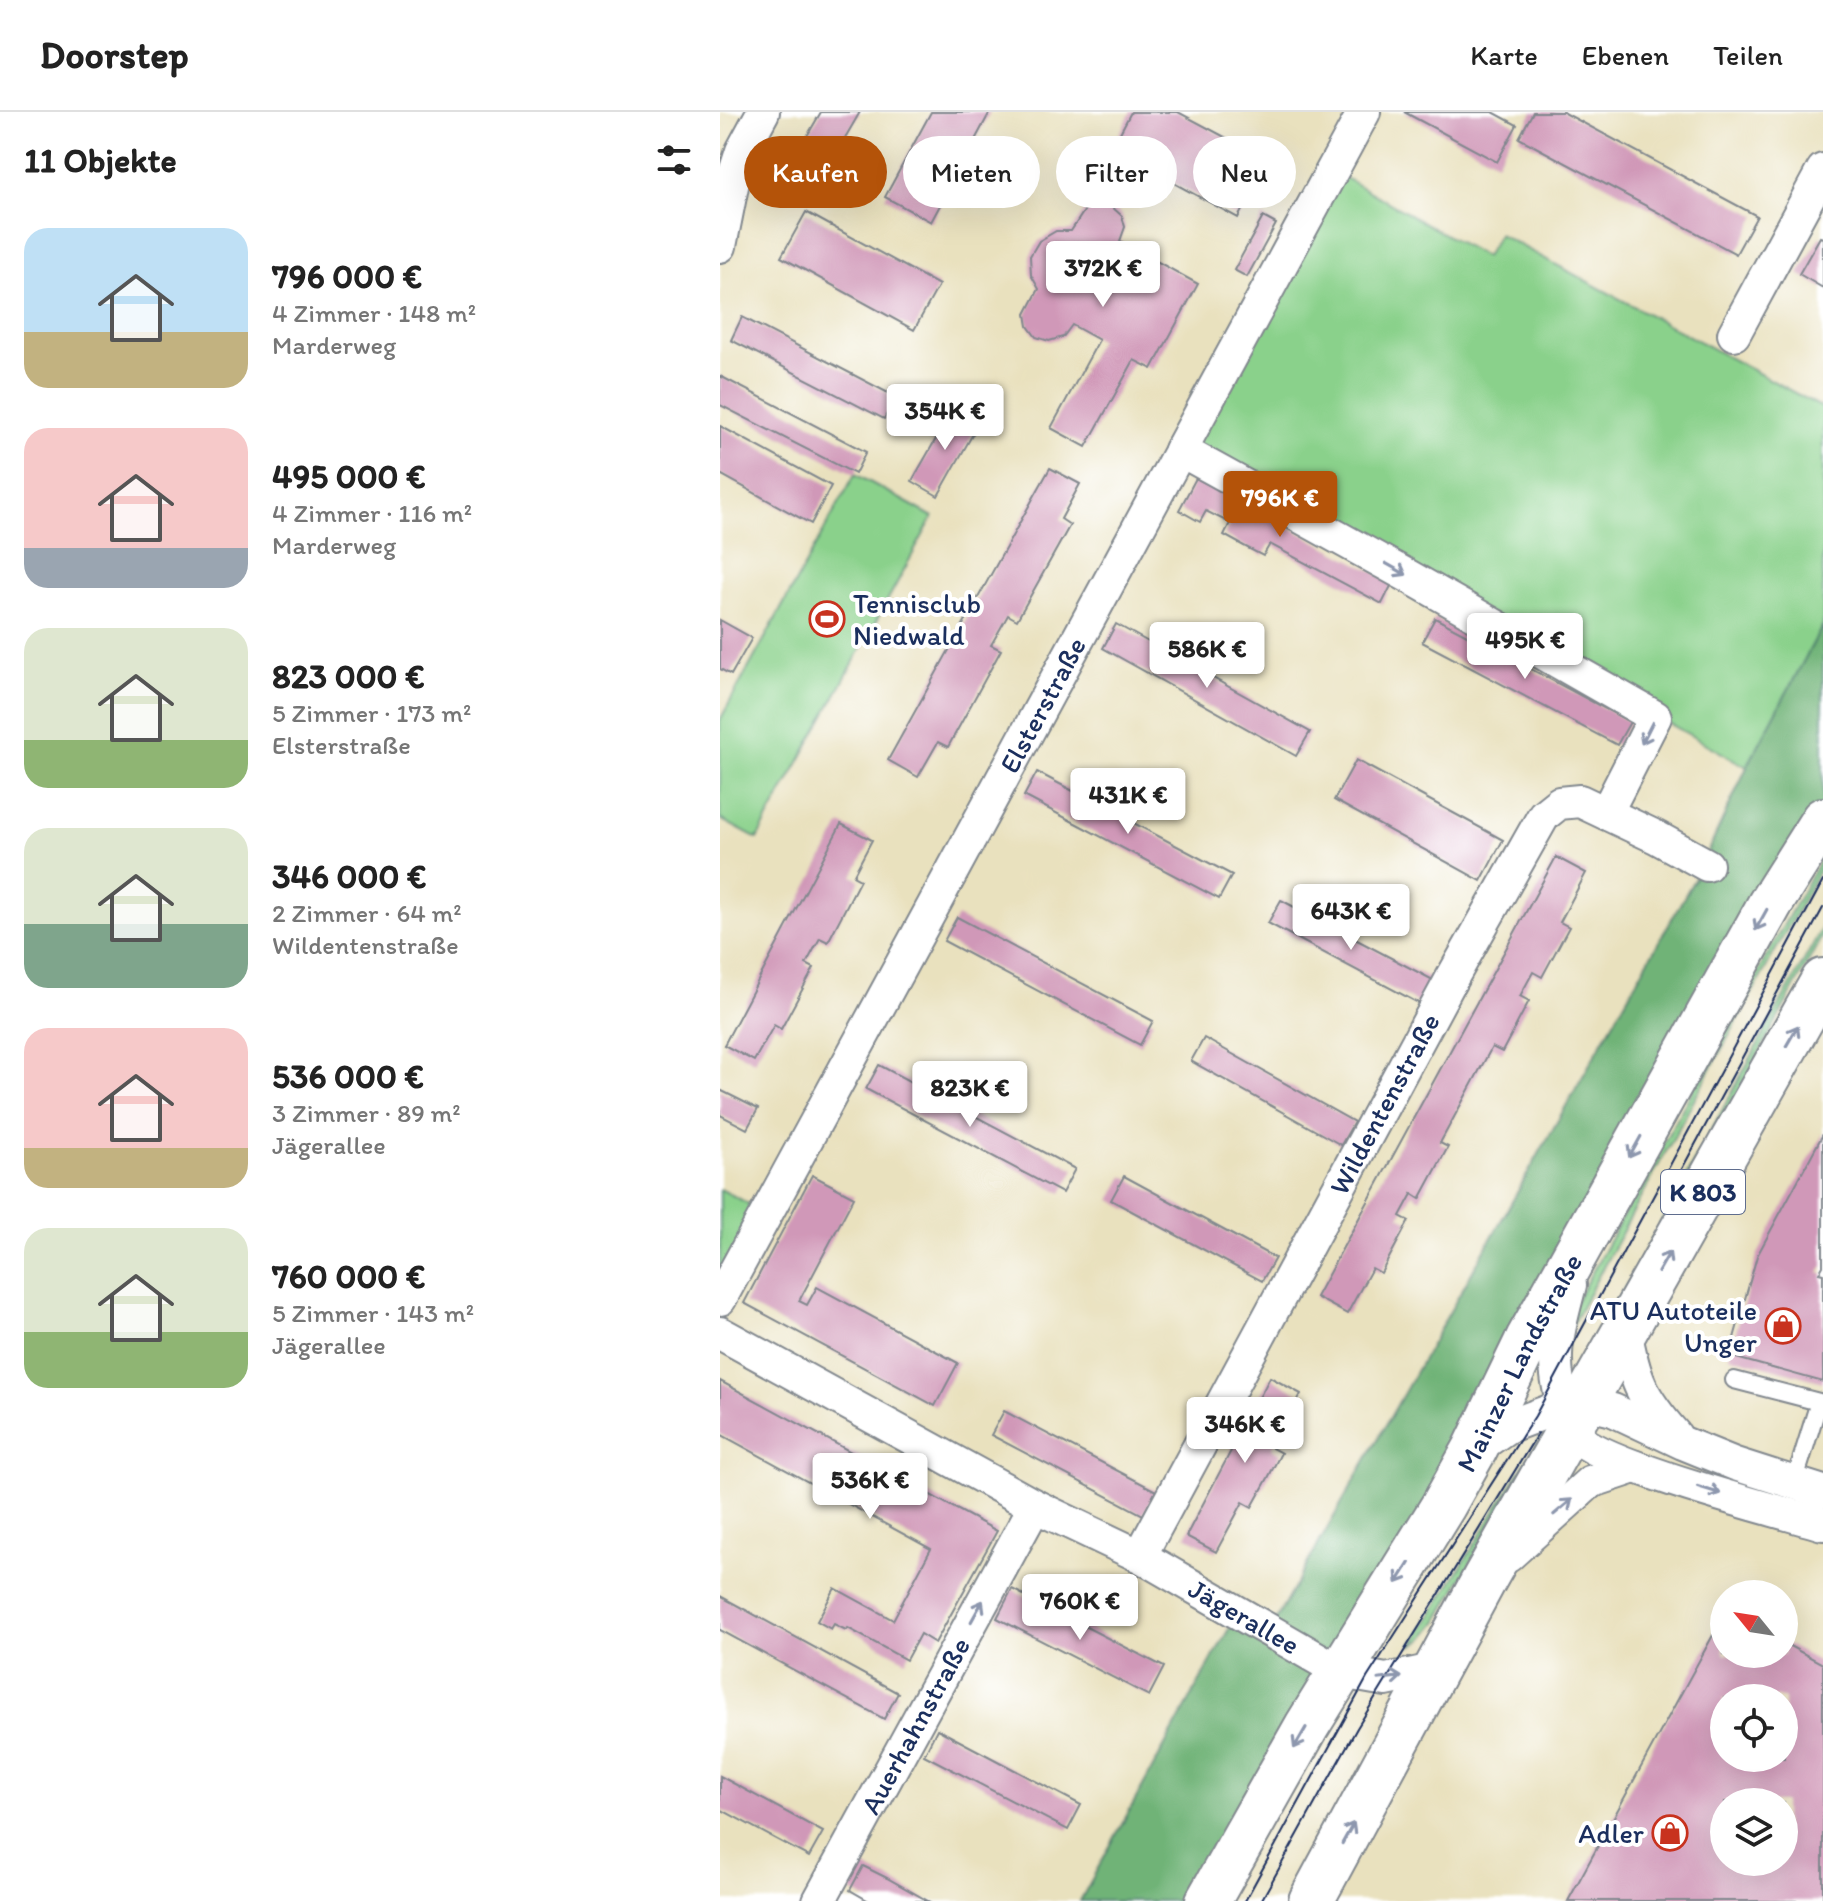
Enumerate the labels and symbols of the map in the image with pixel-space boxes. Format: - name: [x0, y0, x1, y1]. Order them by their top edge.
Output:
- pin: 372K €: [1038, 241, 1168, 309]
- pin: 354K €: [880, 384, 1010, 452]
- pin: 796K €: [1215, 471, 1345, 539]
- one-way arrow: [1383, 562, 1407, 577]
- place label: Tennisclub Niedwald: [853, 586, 981, 652]
- sports icon: Tennisclub Niedwald: [808, 600, 846, 638]
- pin: 495K €: [1460, 613, 1590, 681]
- pin: 586K €: [1142, 622, 1272, 690]
- street label: Elsterstraße: [992, 631, 1093, 779]
- one-way arrow: [1638, 720, 1654, 744]
- pin: 431K €: [1063, 768, 1193, 836]
- pin: 643K €: [1286, 884, 1416, 952]
- one-way arrow: [1753, 908, 1769, 931]
- street label: Wildentenstraße: [1321, 1007, 1447, 1200]
- one-way arrow: [1784, 1025, 1800, 1048]
- pin: 823K €: [905, 1061, 1035, 1129]
- one-way arrow: [1627, 1135, 1642, 1159]
- road number: K 803: [1661, 1170, 1745, 1214]
- street label: Mainzer Landstraße: [1449, 1247, 1589, 1478]
- one-way arrow: [1656, 1251, 1672, 1274]
- place label: ATU Autoteile Unger: [1590, 1293, 1757, 1359]
- shop icon: ATU Autoteile Unger: [1764, 1307, 1802, 1345]
- pin: 346K €: [1180, 1397, 1310, 1465]
- pin: 536K €: [805, 1453, 935, 1521]
- one-way arrow: [1697, 1483, 1722, 1498]
- one-way arrow: [1553, 1498, 1573, 1516]
- one-way arrow: [1395, 1561, 1411, 1584]
- street label: Jägerallee: [1183, 1571, 1306, 1661]
- pin: 760K €: [1015, 1574, 1145, 1642]
- north arrow: [1710, 1580, 1798, 1668]
- one-way arrow: [970, 1600, 985, 1624]
- street label: Auerhahnstraße: [853, 1631, 977, 1820]
- one-way arrow: [1376, 1670, 1402, 1685]
- one-way arrow: [1292, 1726, 1307, 1750]
- shop icon: Adler: [1651, 1814, 1689, 1852]
- place label: Adler: [1578, 1816, 1644, 1850]
- one-way arrow: [1341, 1821, 1357, 1845]

